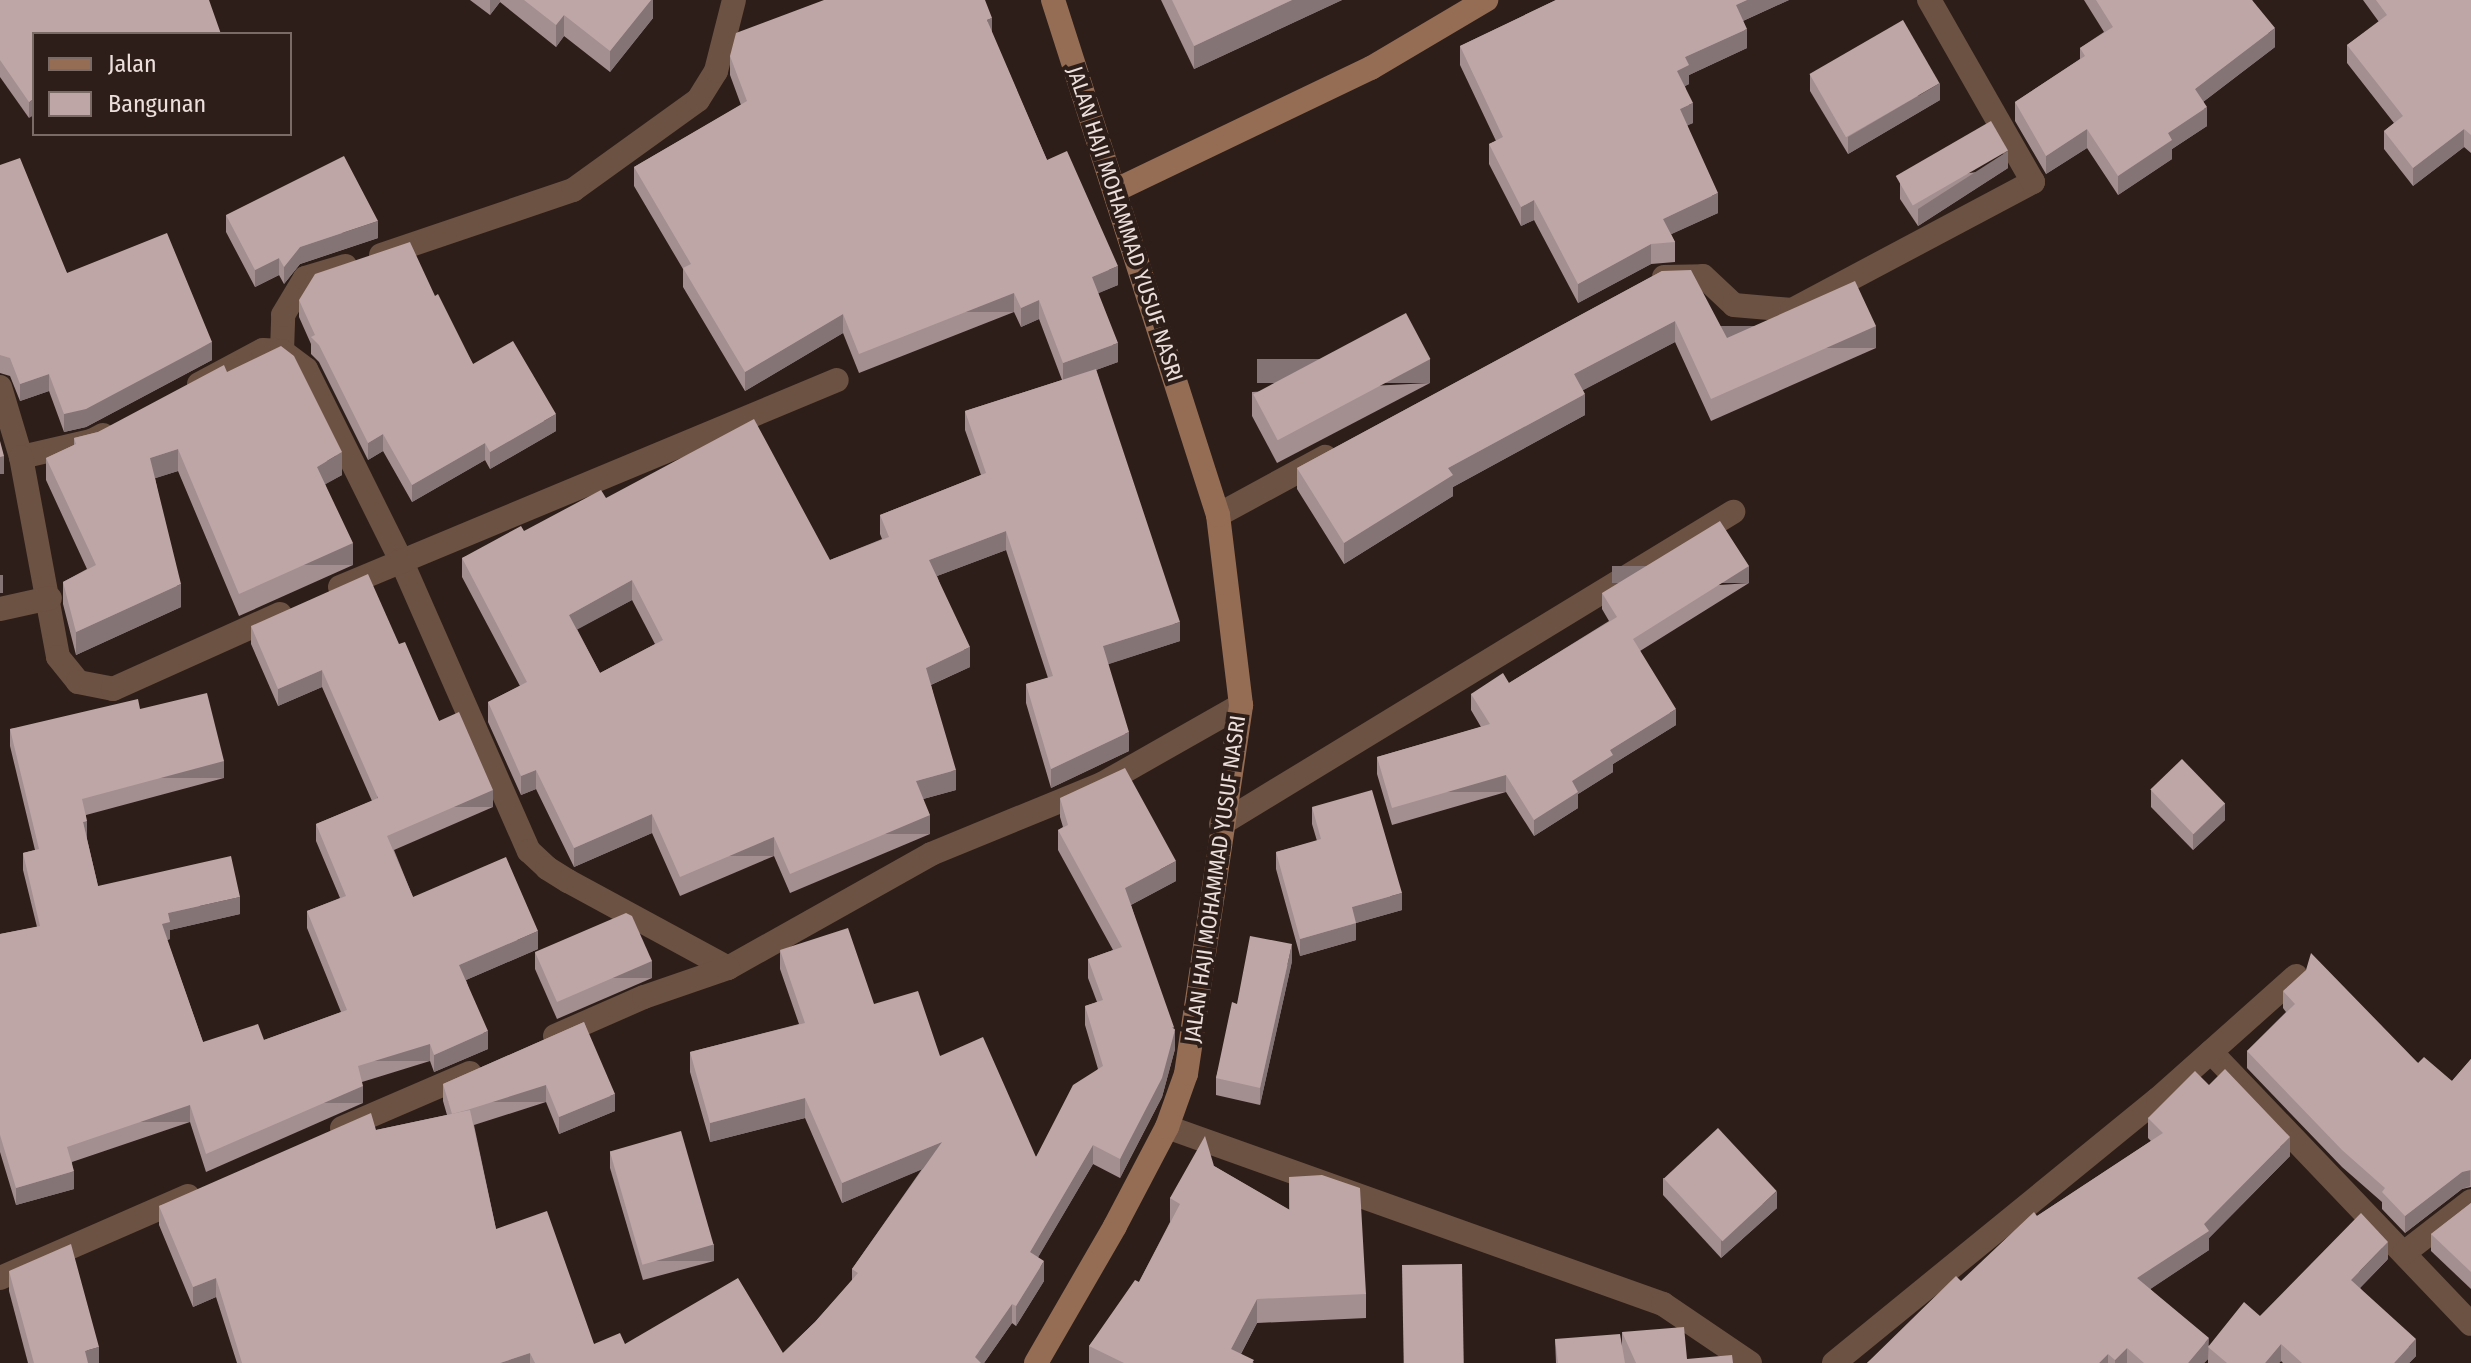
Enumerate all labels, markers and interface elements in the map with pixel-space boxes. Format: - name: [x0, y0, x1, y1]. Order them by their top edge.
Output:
- legend: [32, 32, 292, 136]
- text: Jalan: [108, 50, 157, 78]
- street label: JALAN HAJI MOHAMMAD YUSUF NASRI: [1061, 63, 1189, 385]
- text: Bangunan: [108, 90, 206, 118]
- street label: JALAN HAJI MOHAMMAD YUSUF NASRI: [1179, 714, 1251, 1044]

